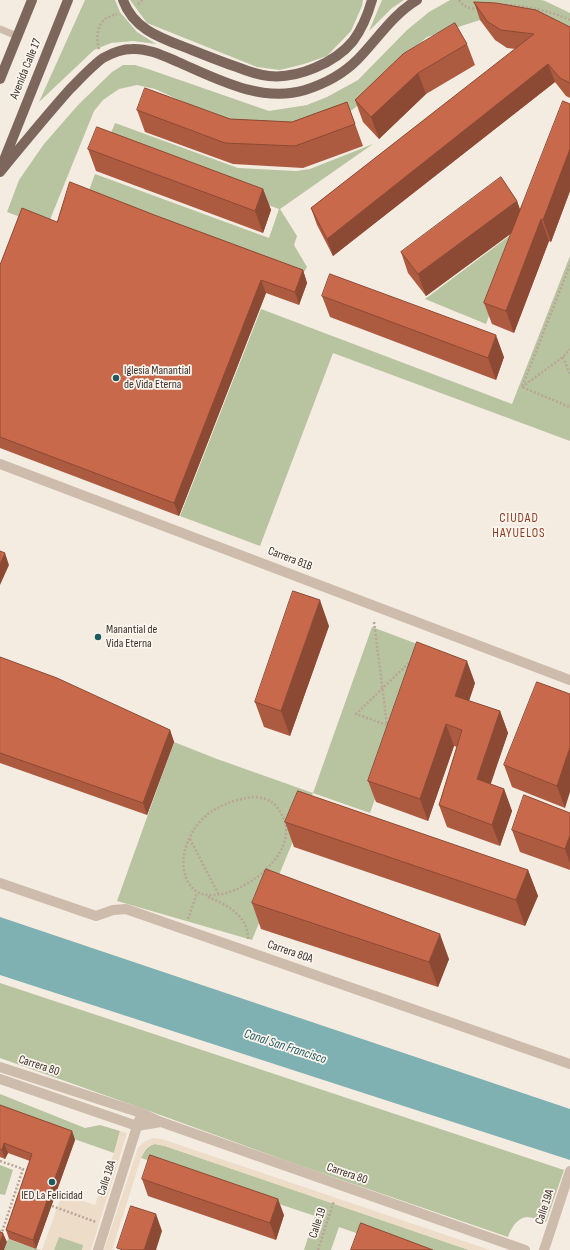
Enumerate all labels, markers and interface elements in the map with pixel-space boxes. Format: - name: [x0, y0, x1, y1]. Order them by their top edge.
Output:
- street label: Avenida Calle 17: [7, 37, 45, 101]
- place label: Iglesia Manantial de Vida Eterna: [124, 364, 191, 392]
- marker: Iglesia Manantial de Vida Eterna: [111, 373, 121, 383]
- district label: CIUDAD HAYUELOS: [492, 511, 546, 542]
- street label: Carrera 81B: [266, 544, 314, 574]
- place label: Manantial de Vida Eterna: [106, 623, 157, 651]
- marker: Manantial de Vida Eterna: [93, 632, 103, 642]
- street label: Carrera 80A: [265, 938, 315, 966]
- water label: Canal San Francisco: [242, 1026, 328, 1068]
- street label: Carrera 80: [17, 1053, 61, 1079]
- street label: Calle 18A: [95, 1159, 119, 1197]
- street label: Carrera 80: [325, 1160, 369, 1188]
- marker: IED La Felicidad: [47, 1177, 57, 1187]
- street label: Calle 19A: [533, 1188, 557, 1226]
- place label: IED La Felicidad: [21, 1189, 83, 1203]
- street label: Calle 19: [306, 1206, 330, 1240]

